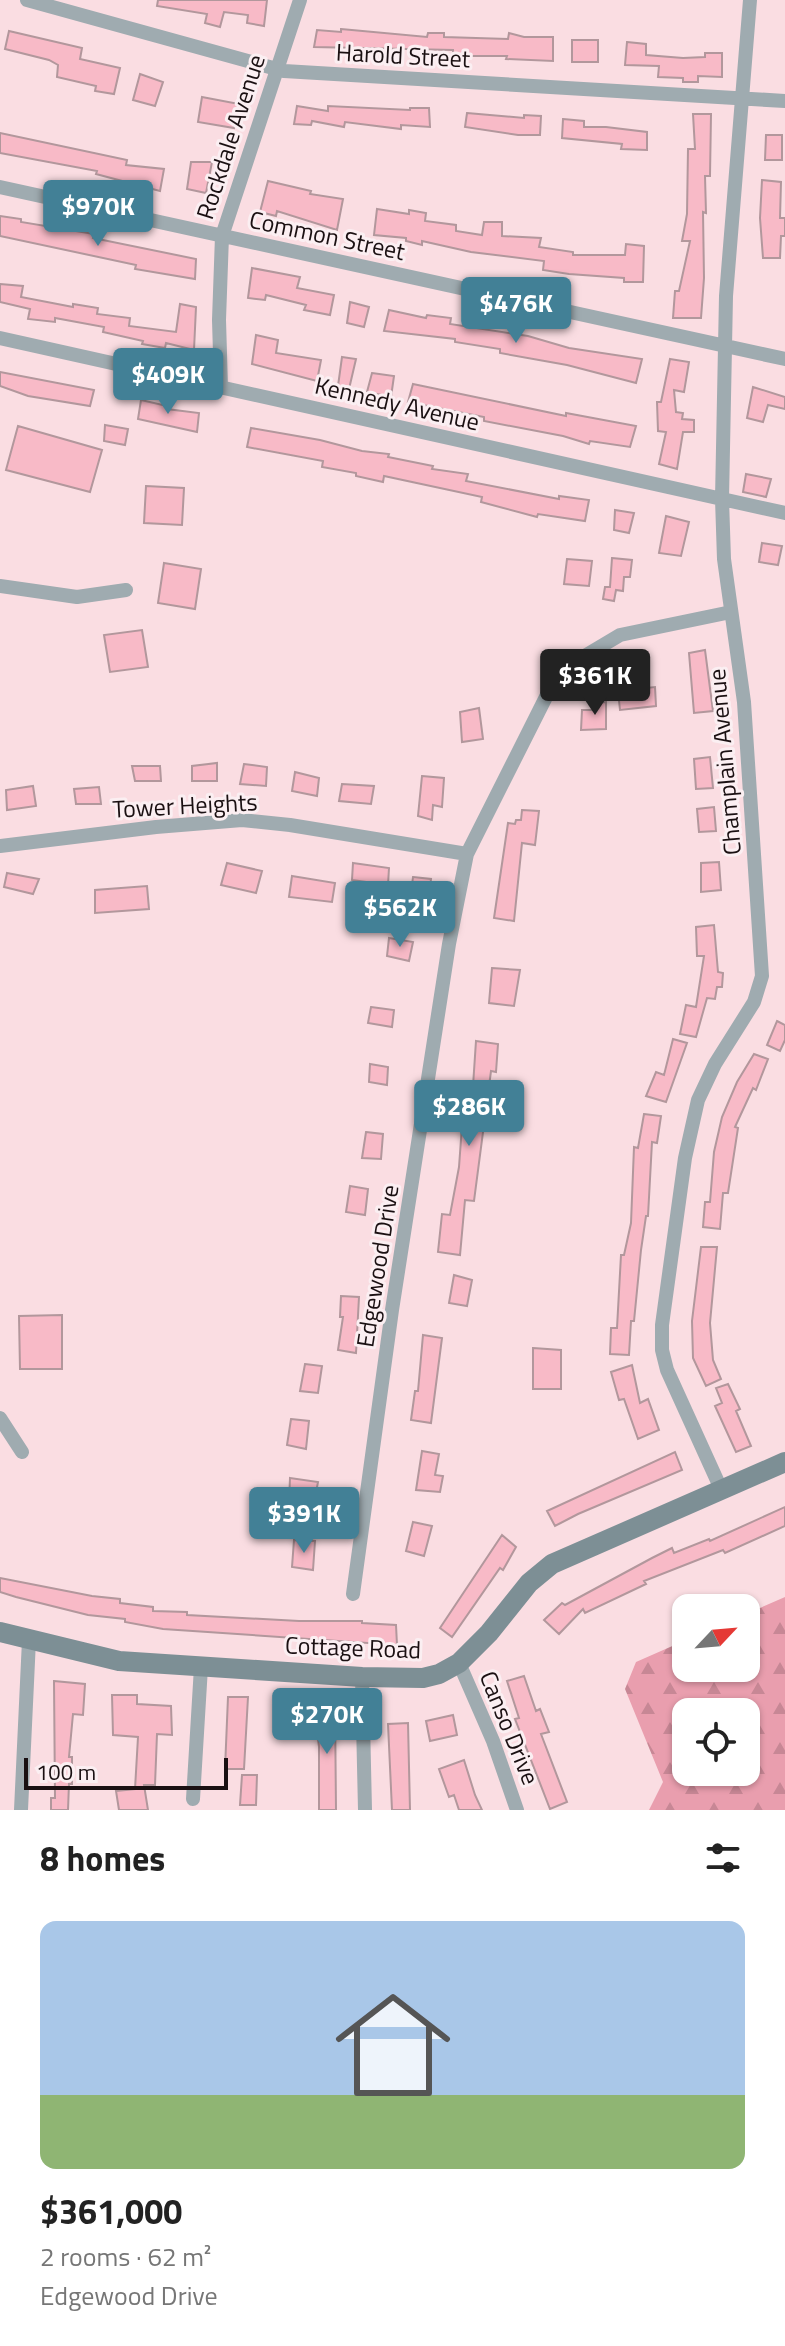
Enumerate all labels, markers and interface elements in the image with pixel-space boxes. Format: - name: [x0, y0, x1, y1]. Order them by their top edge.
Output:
- street label: Harold Street: [335, 34, 472, 77]
- street label: Rockdale Avenue: [186, 50, 274, 224]
- pin: $970K: [42, 180, 154, 248]
- text: $970K: [61, 186, 135, 225]
- street label: Common Street: [246, 201, 409, 269]
- pin: $476K: [460, 277, 572, 345]
- text: $476K: [479, 283, 553, 322]
- pin: $409K: [112, 348, 224, 416]
- text: $409K: [131, 354, 205, 393]
- street label: Kennedy Avenue: [311, 367, 483, 439]
- pin: $361K: [539, 649, 651, 717]
- text: $361K: [558, 655, 632, 694]
- street label: Champlain Avenue: [698, 667, 750, 857]
- street label: Tower Heights: [112, 783, 258, 827]
- pin: $562K: [344, 881, 456, 949]
- text: $562K: [363, 887, 437, 926]
- pin: $286K: [413, 1080, 525, 1148]
- text: $286K: [432, 1086, 506, 1125]
- street label: Edgewood Drive: [346, 1182, 408, 1350]
- pin: $391K: [248, 1487, 360, 1555]
- text: $391K: [267, 1493, 341, 1532]
- north arrow: [672, 1594, 760, 1682]
- map controls: [672, 1594, 760, 1786]
- street label: Cottage Road: [284, 1627, 422, 1667]
- street label: Canso Drive: [471, 1665, 549, 1790]
- pin: $270K: [271, 1688, 383, 1756]
- text: $270K: [290, 1694, 364, 1733]
- button: locate: [672, 1698, 760, 1786]
- scale bar: [24, 1754, 228, 1790]
- text: 100 m: [36, 1755, 96, 1789]
- text: 8 homes: [40, 1832, 165, 1884]
- icon: filters: [701, 1836, 745, 1880]
- icon: home: [321, 1973, 465, 2117]
- text: $361,000: [40, 2185, 182, 2237]
- text: 2 rooms · 62 m²: [40, 2237, 211, 2276]
- text: Edgewood Drive: [40, 2276, 218, 2315]

